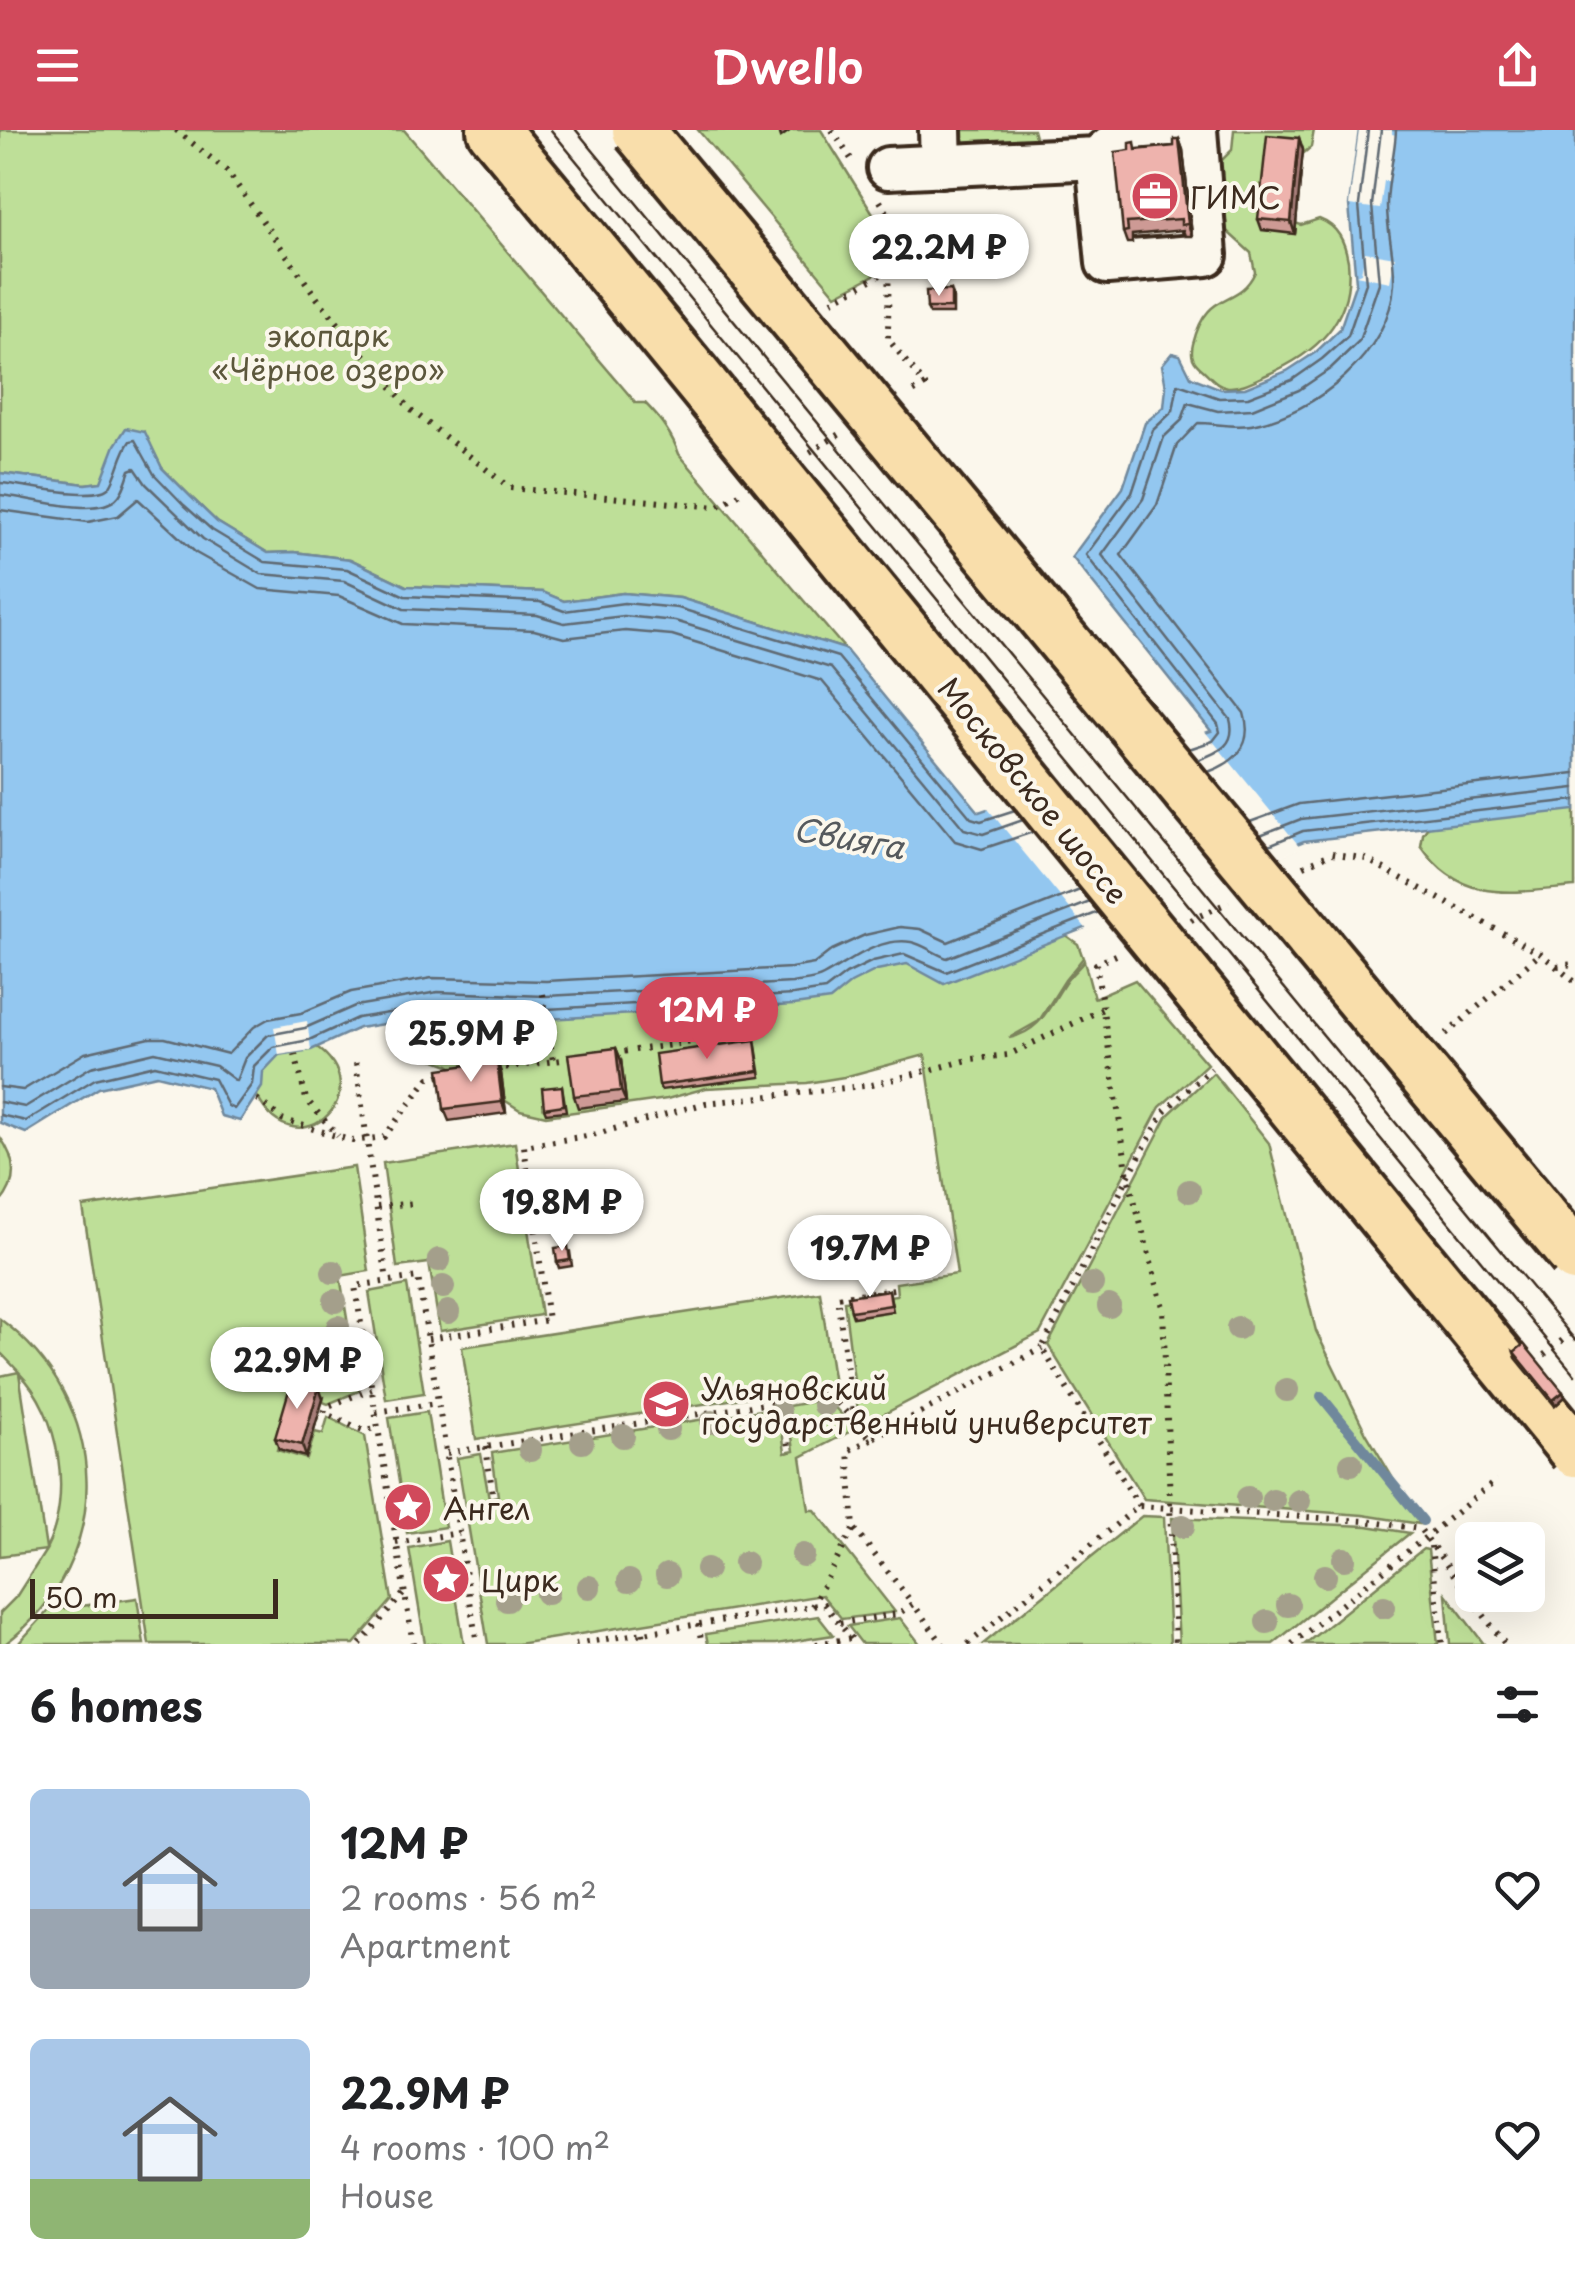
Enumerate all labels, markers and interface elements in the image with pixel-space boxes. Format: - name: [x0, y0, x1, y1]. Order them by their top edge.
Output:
- text: Dwello: [712, 31, 863, 99]
- icon: menu: [30, 38, 85, 93]
- icon: share: [1490, 38, 1545, 93]
- office icon: ГИМС: [1129, 170, 1181, 222]
- place label: ГИМС: [1190, 174, 1281, 219]
- pin: 22.2M ₽: [847, 214, 1031, 299]
- text: 22.2M ₽: [871, 222, 1007, 270]
- park label: экопарк «Чёрное озеро»: [211, 312, 445, 391]
- street label: Московское шоссе: [928, 667, 1140, 913]
- water label: Свияга: [790, 804, 909, 871]
- pin: 12M ₽: [637, 977, 777, 1062]
- text: 12M ₽: [658, 985, 756, 1033]
- pin: 25.9M ₽: [379, 1000, 563, 1085]
- text: 25.9M ₽: [407, 1008, 535, 1056]
- pin: 19.8M ₽: [470, 1169, 654, 1254]
- text: 19.8M ₽: [502, 1177, 622, 1225]
- pin: 19.7M ₽: [778, 1215, 962, 1300]
- text: 19.7M ₽: [810, 1223, 930, 1271]
- pin: 22.9M ₽: [205, 1327, 389, 1412]
- text: 22.9M ₽: [232, 1335, 362, 1383]
- place label: Ульяновский государственный университет: [701, 1365, 1152, 1444]
- school or university icon: Ульяновский государственный университет: [640, 1378, 692, 1430]
- place icon: Ангел: [382, 1481, 434, 1533]
- place label: Ангел: [443, 1485, 530, 1530]
- map controls: [1455, 1522, 1545, 1612]
- button: layers: [1455, 1522, 1545, 1612]
- place icon: Цирк: [420, 1553, 472, 1605]
- place label: Цирк: [481, 1557, 559, 1602]
- scale bar: [30, 1574, 278, 1618]
- text: 50 m: [45, 1575, 118, 1618]
- text: 6 homes: [30, 1673, 203, 1736]
- icon: filters: [1490, 1677, 1545, 1732]
- text: 12M ₽: [340, 1810, 468, 1873]
- icon: home: [110, 1829, 230, 1949]
- icon: heart: [1490, 1862, 1545, 1917]
- text: 2 rooms · 56 m²: [340, 1873, 597, 1921]
- text: Apartment: [340, 1921, 511, 1969]
- text: 22.9M ₽: [340, 2060, 509, 2123]
- icon: home: [110, 2079, 230, 2199]
- icon: heart: [1490, 2112, 1545, 2167]
- text: 4 rooms · 100 m²: [340, 2123, 610, 2171]
- text: House: [340, 2171, 434, 2219]

